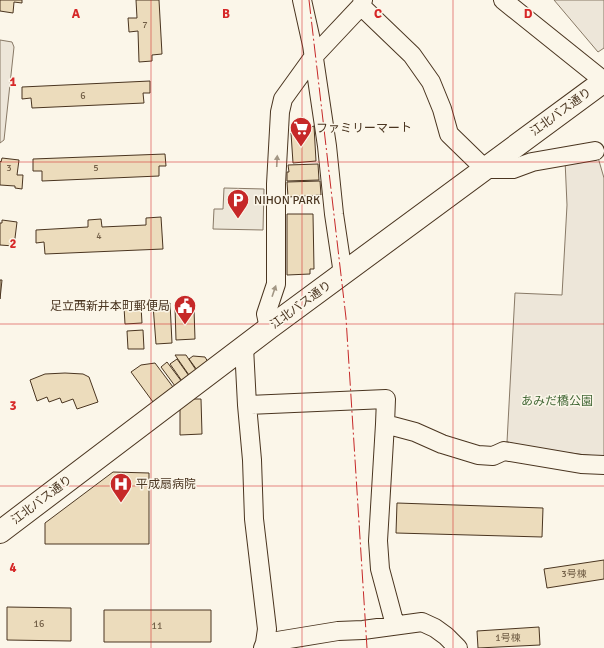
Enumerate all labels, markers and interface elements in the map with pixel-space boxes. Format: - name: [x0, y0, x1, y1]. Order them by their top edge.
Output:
- text: A: [72, 6, 81, 22]
- text: B: [222, 6, 230, 22]
- text: C: [374, 6, 382, 22]
- text: D: [524, 6, 533, 22]
- house number: 7: [142, 19, 148, 31]
- text: 1: [9, 74, 17, 90]
- street label: 江北バス通り: [527, 85, 595, 139]
- house number: 6: [80, 90, 86, 102]
- supermarket icon: ファミリーマート: [288, 115, 314, 148]
- place label: ファミリーマート: [316, 121, 412, 136]
- one-way arrow: [274, 155, 281, 167]
- house number: 3: [6, 162, 12, 174]
- house number: 5: [93, 162, 99, 174]
- parking icon: NIHON PARK: [225, 187, 251, 220]
- place label: NIHON PARK: [254, 193, 320, 208]
- house number: 4: [96, 230, 102, 242]
- text: 2: [9, 236, 17, 252]
- street label: 江北バス通り: [267, 278, 335, 332]
- one-way arrow: [271, 284, 277, 296]
- public building icon: 足立西新井本町郵便局: [172, 293, 198, 326]
- place label: 足立西新井本町郵便局: [50, 299, 170, 314]
- park label: あみだ橋公園: [521, 394, 593, 409]
- text: 3: [9, 398, 17, 414]
- hospital icon: 平成扇病院: [108, 471, 134, 504]
- street label: 江北バス通り: [9, 472, 75, 528]
- place label: 平成扇病院: [136, 477, 196, 492]
- text: 4: [9, 560, 17, 576]
- house number: 3号棟: [561, 568, 587, 580]
- house number: 16: [34, 618, 44, 630]
- house number: 11: [152, 620, 162, 632]
- house number: 1号棟: [495, 632, 521, 644]

